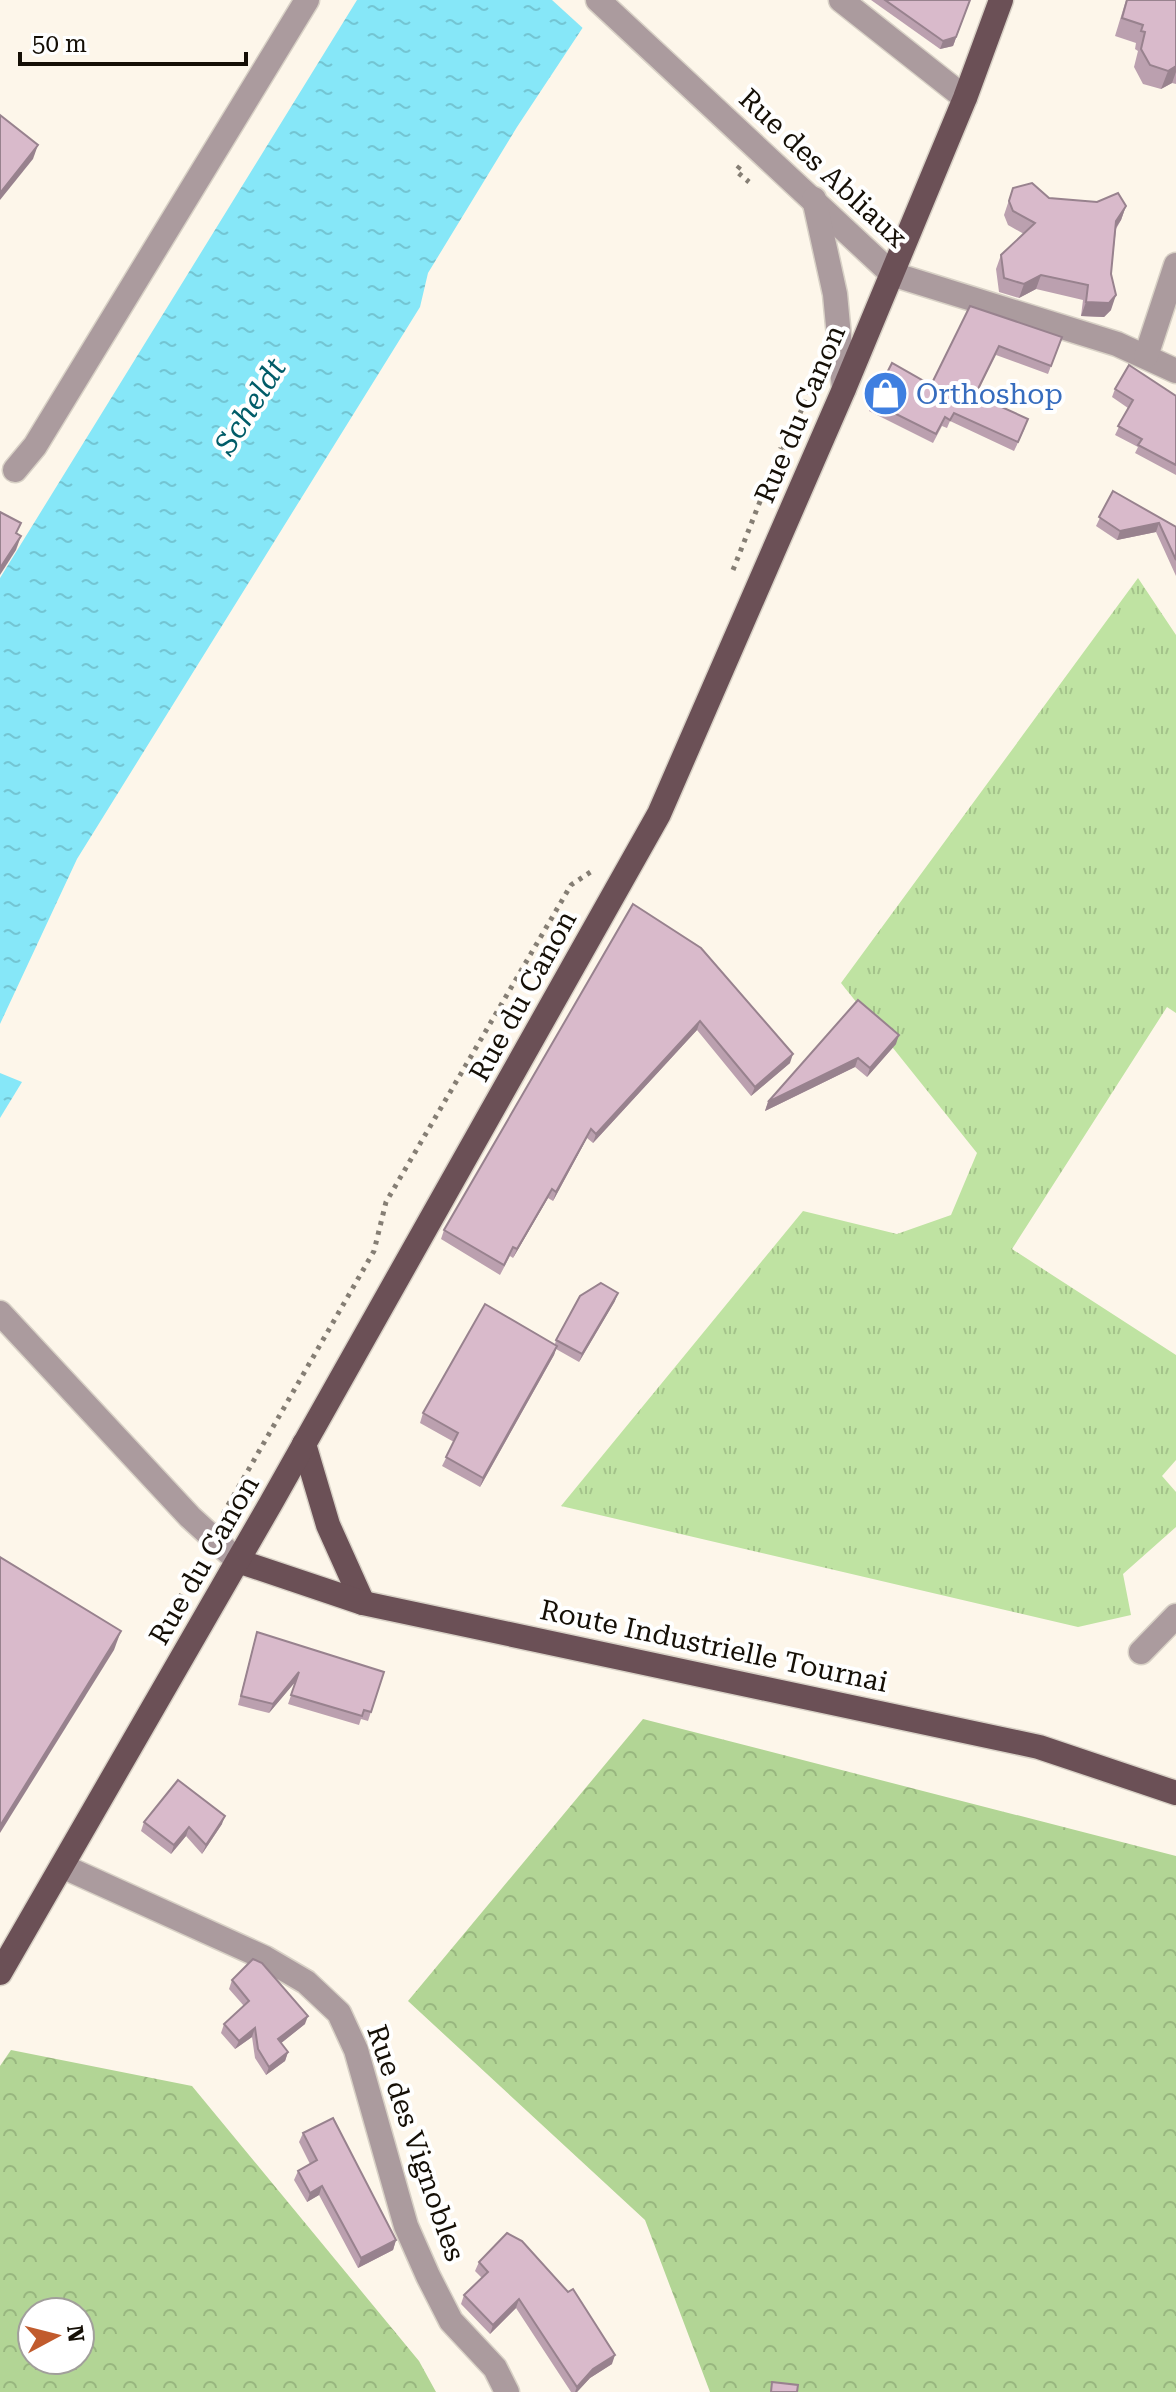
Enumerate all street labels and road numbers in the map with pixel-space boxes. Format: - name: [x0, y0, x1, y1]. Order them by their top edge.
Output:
- street label: Rue des Abliaux: [732, 82, 914, 254]
- street label: Rue du Canon: [748, 320, 852, 508]
- street label: Rue du Canon: [463, 905, 583, 1087]
- street label: Rue du Canon: [142, 1470, 266, 1650]
- street label: Route Industrielle Tournai: [537, 1593, 891, 1699]
- street label: Rue des Vignobles: [360, 2021, 472, 2265]

